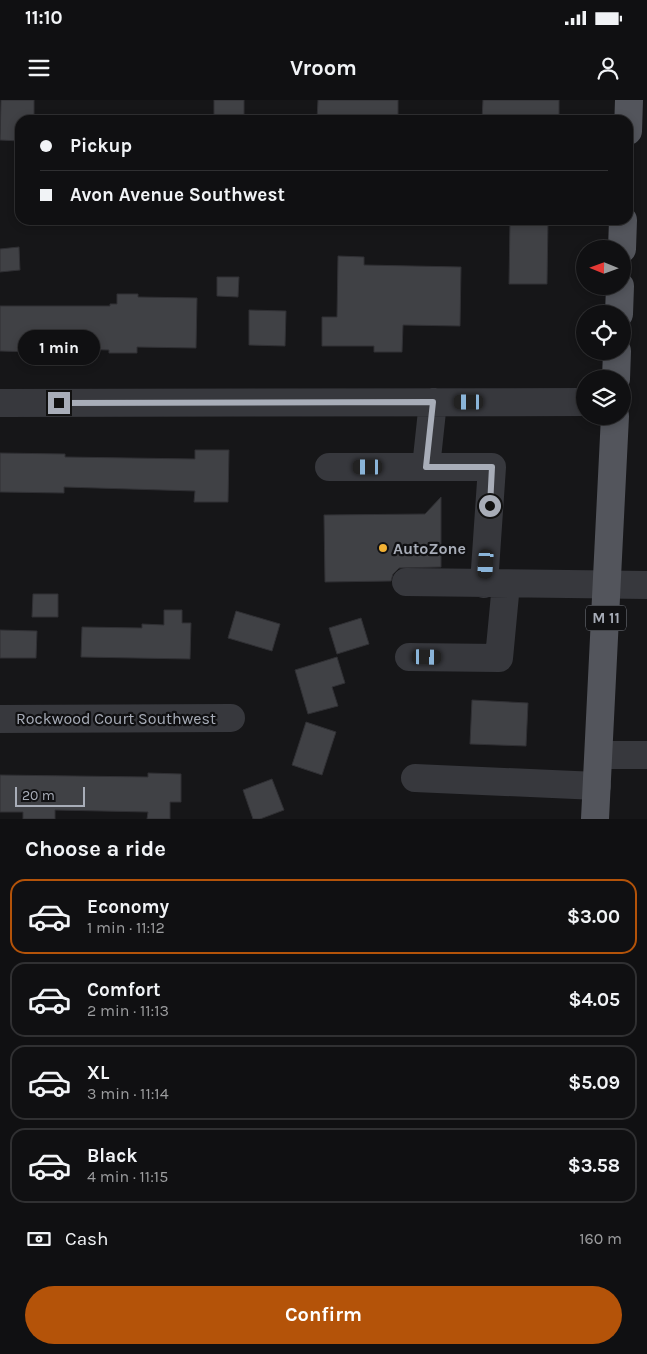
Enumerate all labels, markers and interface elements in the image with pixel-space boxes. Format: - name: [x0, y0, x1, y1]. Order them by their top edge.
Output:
- text: 11:10: [25, 7, 62, 29]
- icon: menu: [25, 54, 53, 82]
- icon: person: [594, 54, 622, 82]
- text: Vroom: [290, 55, 357, 81]
- text: Pickup: [70, 135, 132, 157]
- text: Avon Avenue Southwest: [70, 184, 285, 206]
- north arrow: [576, 240, 631, 295]
- map controls: [576, 240, 631, 425]
- button: locate: [576, 305, 631, 360]
- callout: 1 min: [18, 330, 100, 366]
- text: 1 min: [39, 338, 79, 357]
- button: layers: [576, 370, 631, 425]
- route end: [48, 392, 70, 414]
- car: [454, 395, 484, 410]
- car: [353, 460, 383, 475]
- route start: [479, 495, 501, 517]
- place label: AutoZone: [393, 539, 466, 558]
- marker: AutoZone: [377, 542, 389, 554]
- car: [477, 549, 494, 579]
- road number: M 11: [586, 606, 626, 630]
- car: [411, 649, 442, 665]
- street label: Rockwood Court Southwest: [16, 709, 216, 728]
- scale bar: [15, 784, 85, 807]
- text: 20 m: [22, 787, 55, 804]
- text: Choose a ride: [25, 836, 166, 862]
- icon: car: [27, 894, 72, 939]
- text: Economy: [87, 896, 169, 918]
- text: $3.00: [567, 906, 620, 928]
- text: 1 min · 11:12: [87, 918, 165, 937]
- icon: car: [27, 977, 72, 1022]
- text: Comfort: [87, 979, 161, 1001]
- text: $4.05: [568, 989, 620, 1011]
- text: 2 min · 11:13: [87, 1001, 169, 1020]
- icon: car: [27, 1060, 72, 1105]
- text: XL: [87, 1062, 109, 1084]
- text: $5.09: [568, 1072, 620, 1094]
- text: 3 min · 11:14: [87, 1084, 169, 1103]
- icon: car: [27, 1143, 72, 1188]
- text: Black: [87, 1145, 138, 1167]
- text: $3.58: [568, 1155, 620, 1177]
- text: 4 min · 11:15: [87, 1167, 168, 1186]
- icon: cash: [25, 1225, 53, 1253]
- text: Cash: [65, 1228, 109, 1250]
- text: 160 m: [579, 1229, 622, 1248]
- button: Confirm: [25, 1286, 622, 1344]

